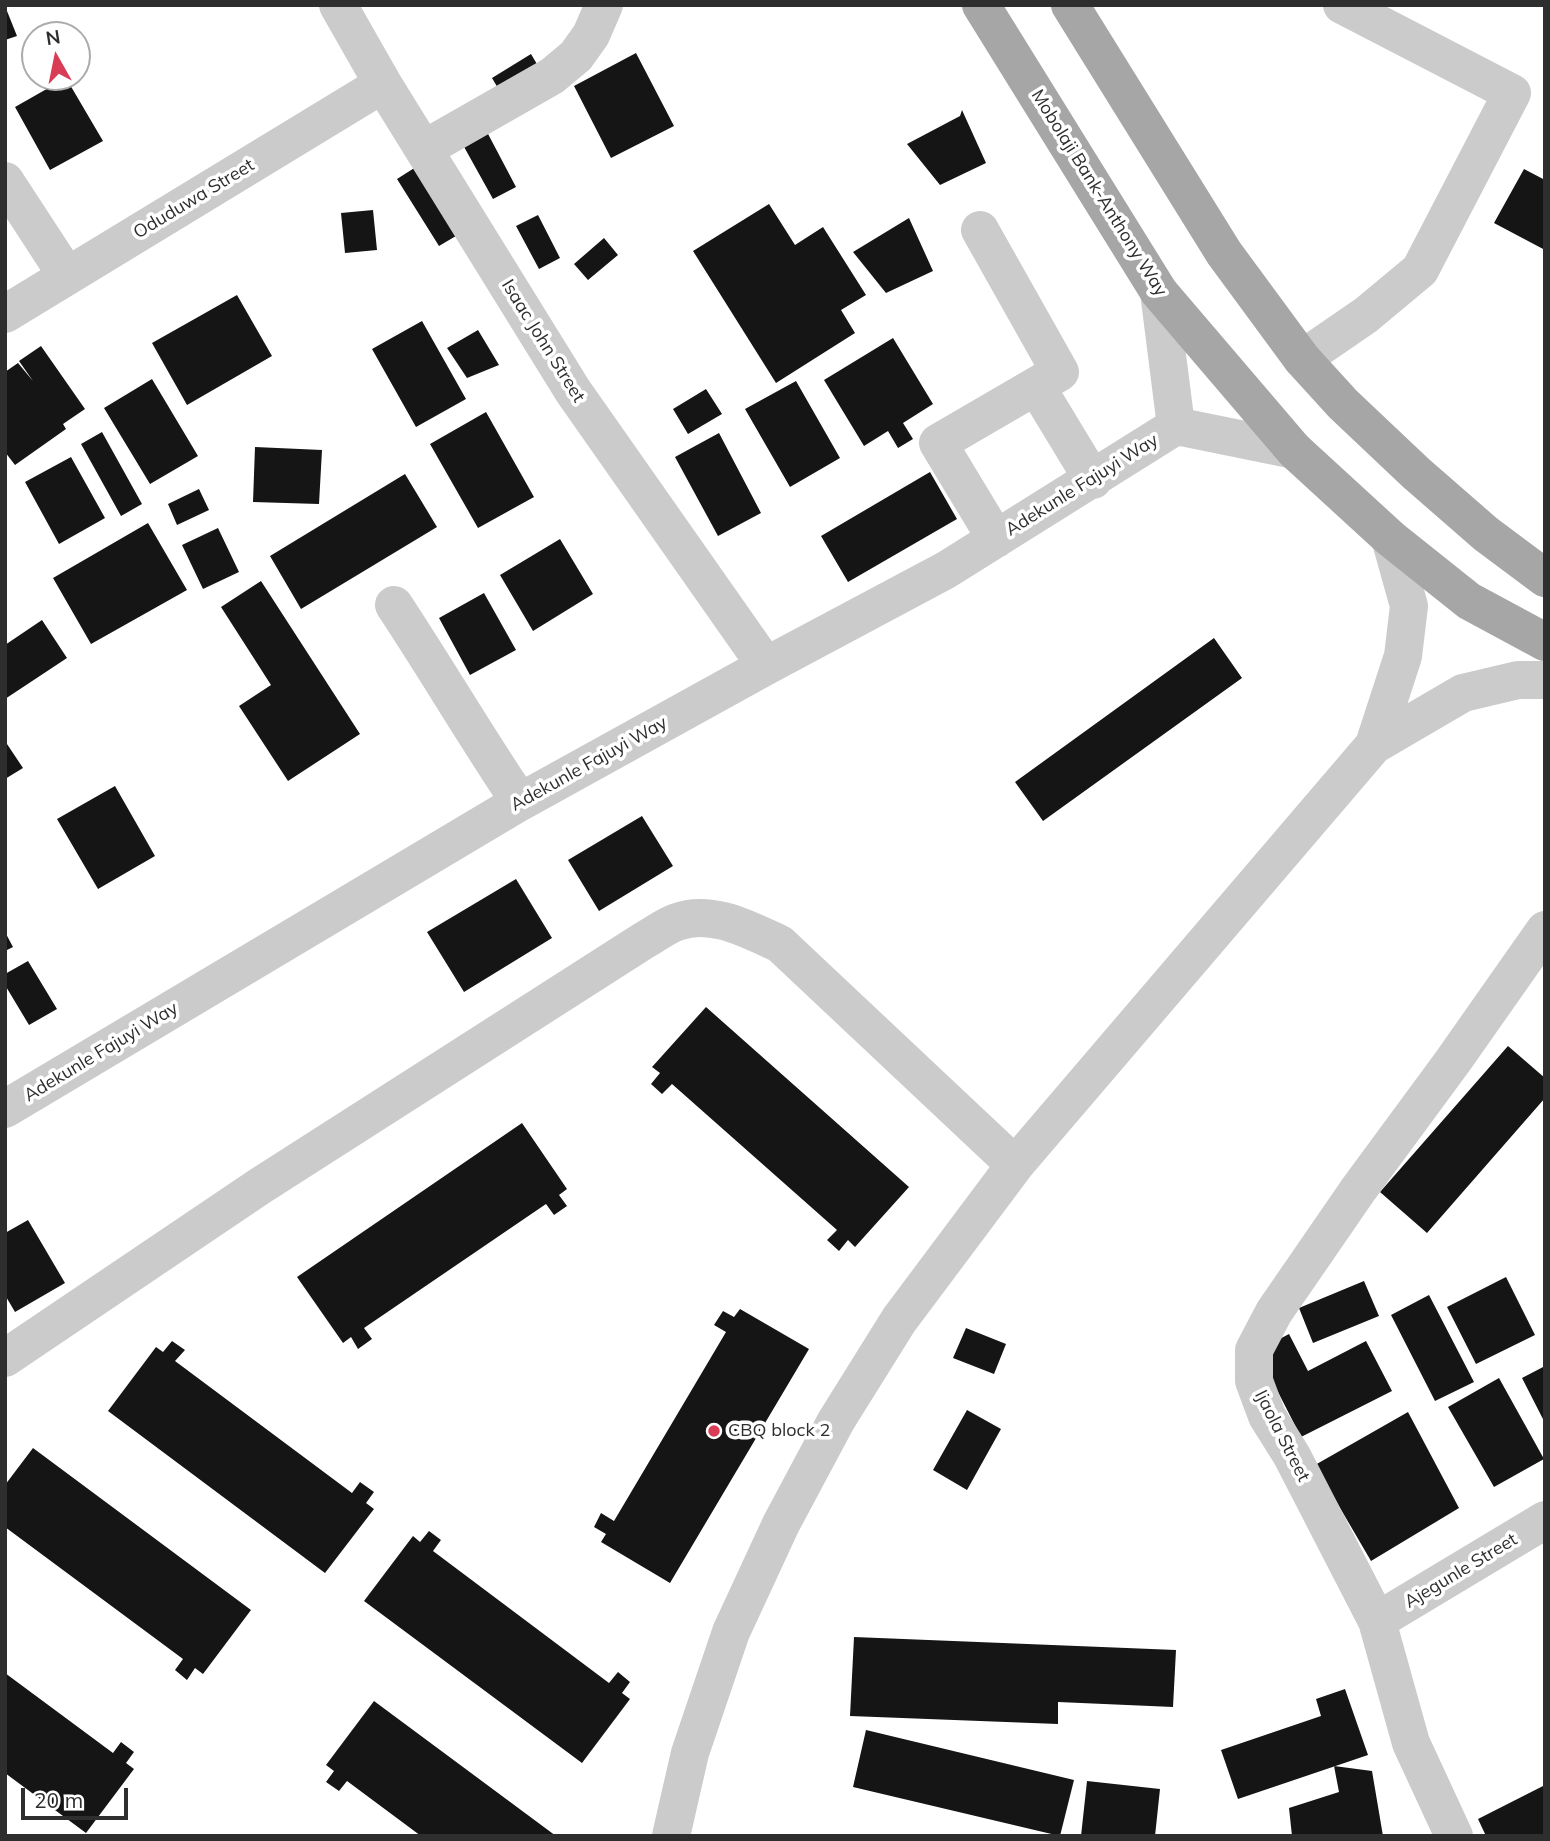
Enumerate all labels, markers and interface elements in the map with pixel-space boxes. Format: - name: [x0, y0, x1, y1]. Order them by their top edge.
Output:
- north arrow: [21, 21, 91, 91]
- text: N: [44, 24, 62, 50]
- street label: Mobolaji Bank-Anthony Way: [1026, 86, 1172, 300]
- street label: Oduduwa Street: [130, 154, 258, 244]
- street label: Isaac John Street: [497, 276, 589, 406]
- street label: Adekunle Fajuyi Way: [1002, 429, 1162, 541]
- street label: Adekunle Fajuyi Way: [507, 712, 671, 816]
- street label: Adekunle Fajuyi Way: [20, 997, 182, 1107]
- street label: Ijaola Street: [1250, 1387, 1314, 1485]
- place label: CBQ block 2: [728, 1420, 830, 1442]
- marker: CBQ block 2: [706, 1423, 722, 1439]
- street label: Ajegunle Street: [1401, 1529, 1521, 1613]
- scale bar: [24, 1774, 131, 1818]
- text: 20 m: [34, 1787, 83, 1813]

